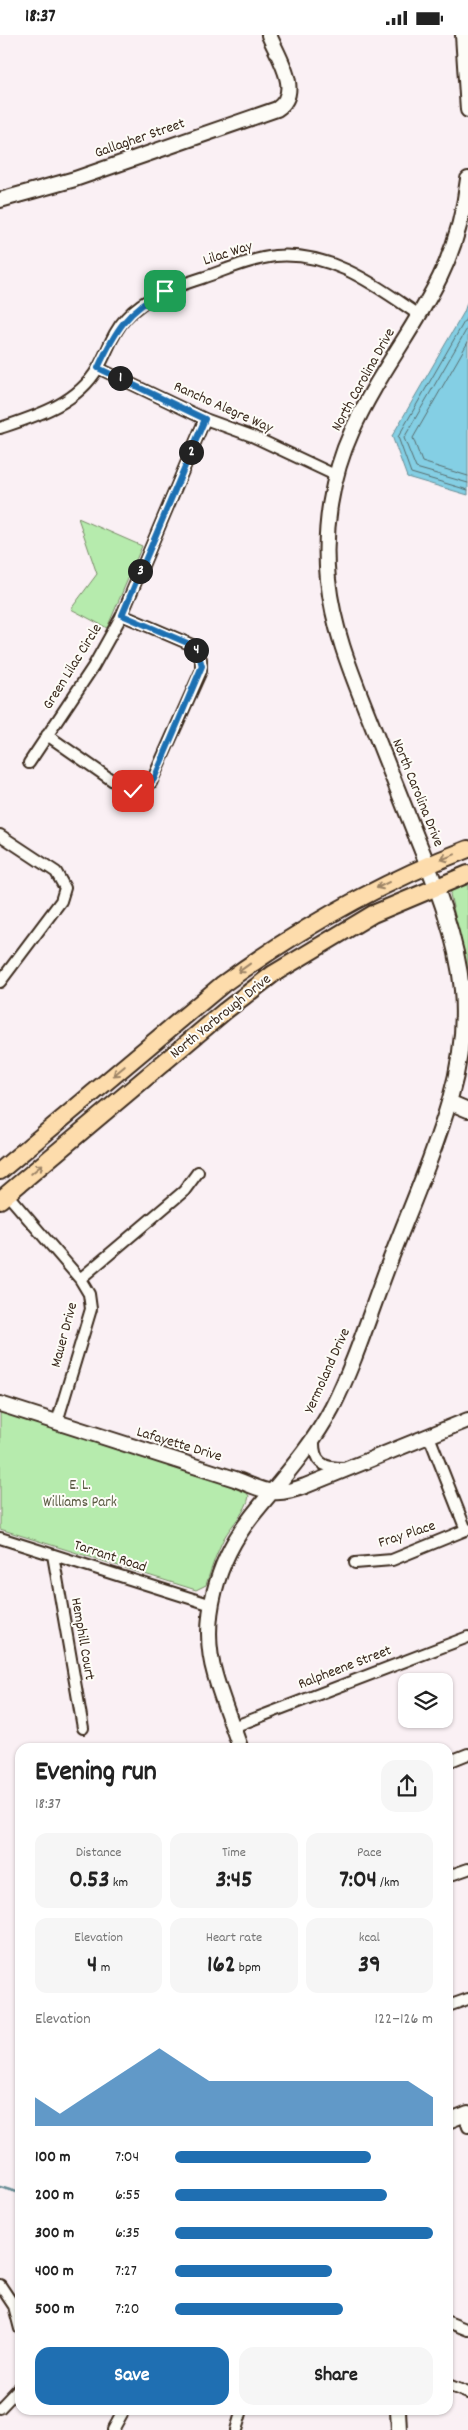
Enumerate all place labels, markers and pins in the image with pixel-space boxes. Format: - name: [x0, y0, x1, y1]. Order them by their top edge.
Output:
- pin: [144, 270, 186, 312]
- pin: 1: [108, 365, 132, 391]
- pin: 2: [178, 439, 204, 465]
- pin: 3: [128, 559, 152, 583]
- pin: 4: [184, 637, 208, 663]
- pin: [112, 770, 154, 812]

